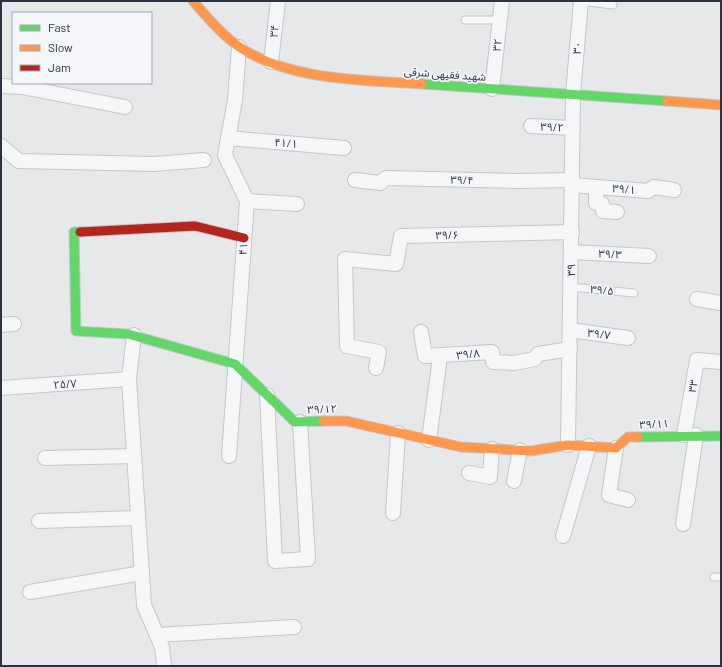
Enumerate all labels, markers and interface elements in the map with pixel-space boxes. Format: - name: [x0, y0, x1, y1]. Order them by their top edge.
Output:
- legend: [12, 12, 152, 84]
- text: Fast: [48, 20, 71, 34]
- street label: ۳۴: [266, 24, 281, 38]
- street label: ۳۲: [489, 38, 504, 52]
- text: Slow: [48, 40, 73, 54]
- street label: ۳۰: [569, 41, 584, 55]
- text: Jam: [48, 60, 71, 74]
- street label: شهید فقیهی شرقی: [403, 64, 487, 84]
- street label: ۳۹/۲: [540, 120, 564, 133]
- street label: ۴۱/۱: [274, 135, 298, 150]
- street label: ۳۹/۴: [450, 173, 474, 186]
- street label: ۳۹/۱: [612, 181, 636, 196]
- street label: ۳۹/۶: [435, 228, 459, 241]
- street label: ۴۱: [236, 242, 249, 256]
- street label: ۳۹/۳: [598, 246, 622, 261]
- street label: ۳۹: [564, 264, 577, 276]
- street label: ۳۹/۵: [590, 282, 614, 297]
- street label: ۳۹/۷: [587, 326, 612, 341]
- street label: ۳۹/۸: [456, 346, 481, 361]
- street label: ۲۵/۷: [53, 376, 78, 391]
- street label: ۳۳: [685, 379, 700, 393]
- street label: ۳۹/۱۲: [307, 401, 337, 416]
- street label: ۳۹/۱۱: [639, 416, 669, 431]

